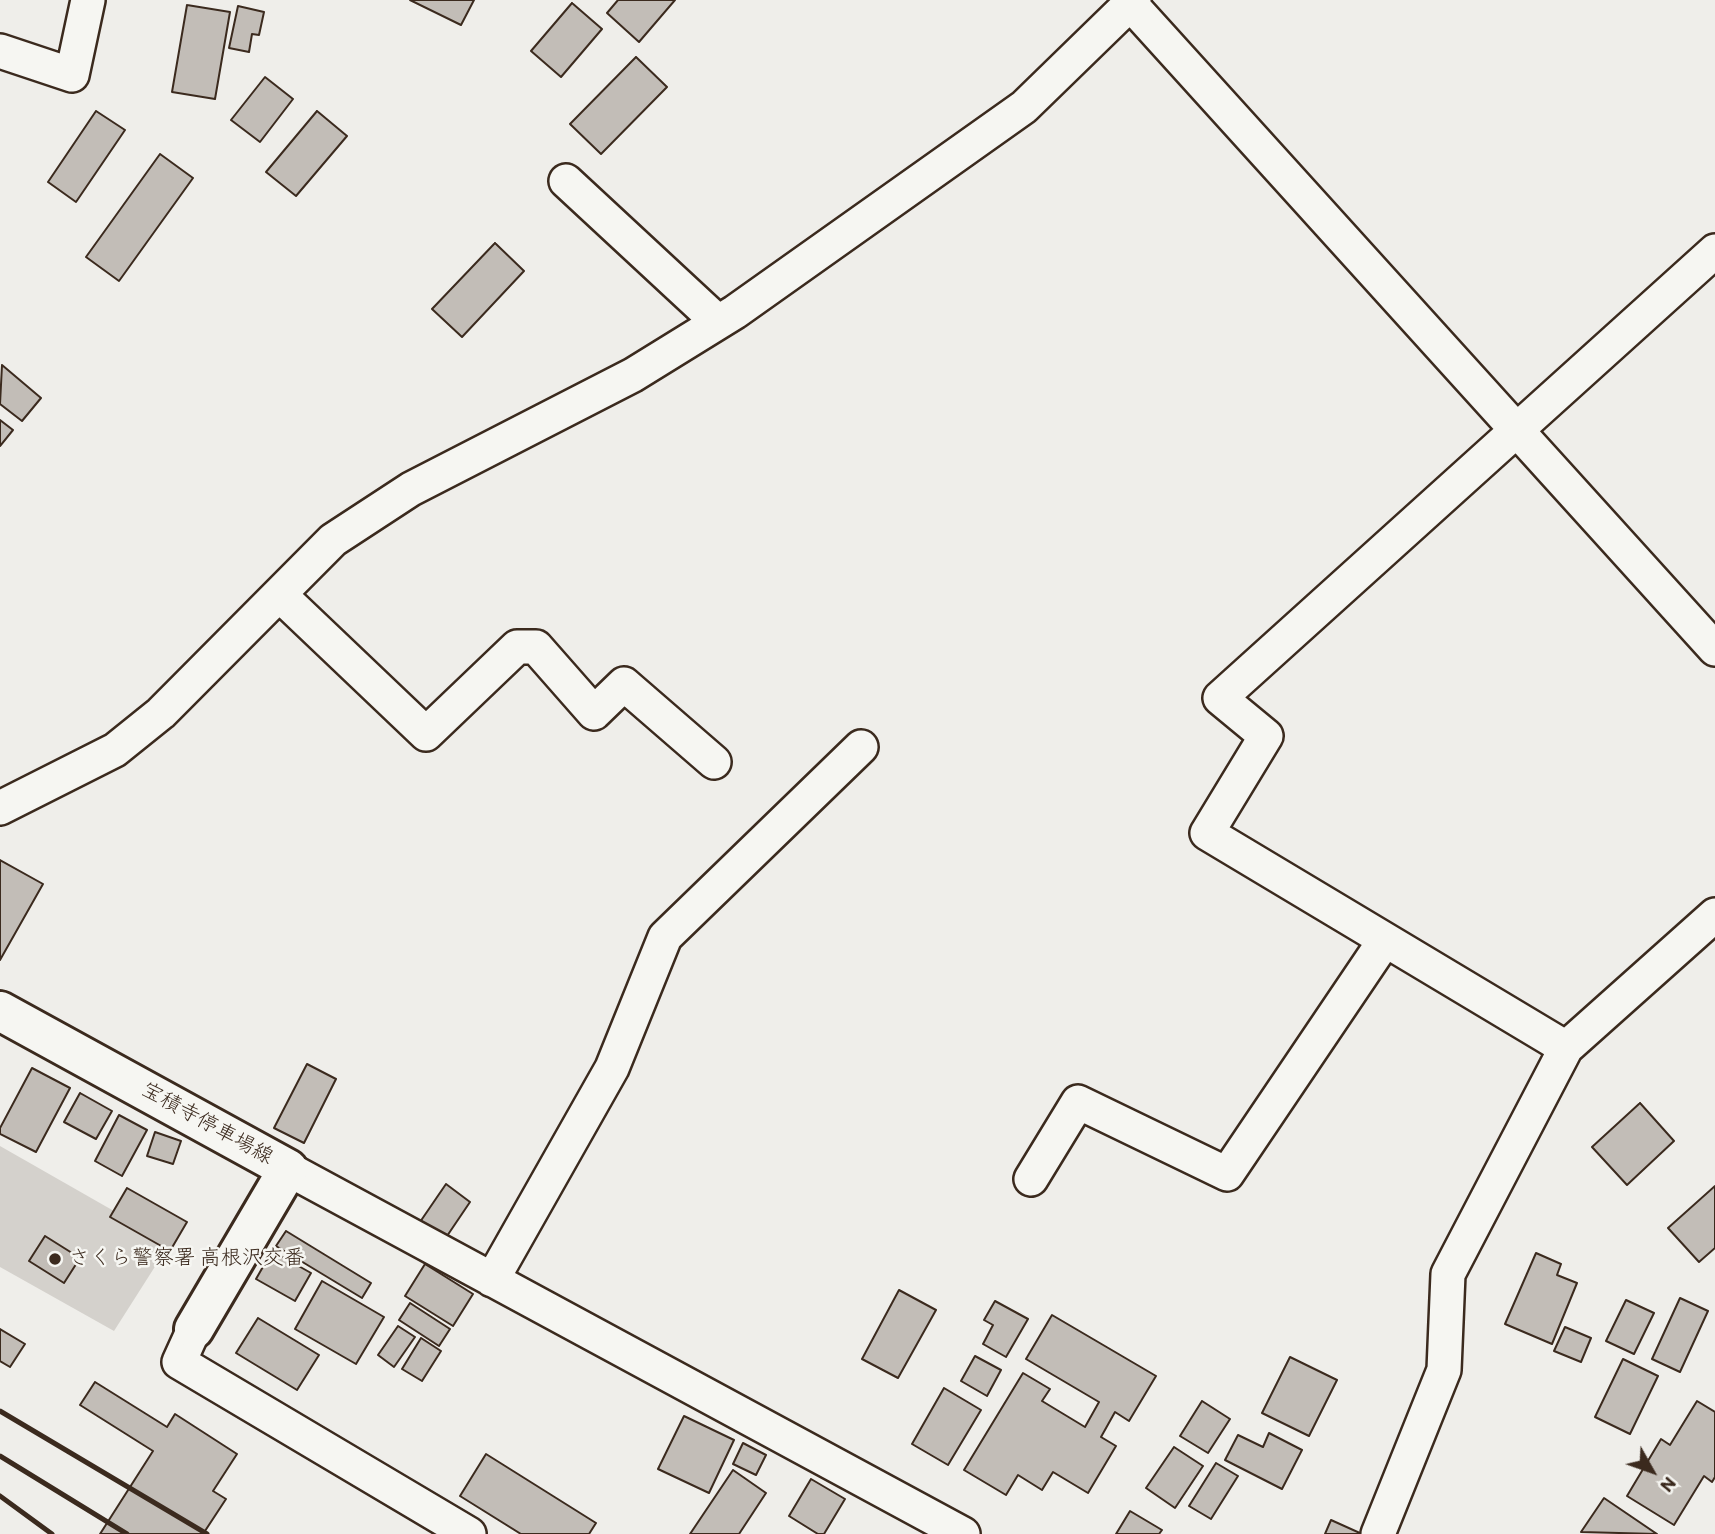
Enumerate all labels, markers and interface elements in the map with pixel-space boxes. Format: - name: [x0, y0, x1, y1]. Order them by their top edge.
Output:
- street label: 宝積寺停車場線: [137, 1077, 277, 1171]
- place label: さくら警察署 高根沢交番: [69, 1246, 305, 1272]
- marker: さくら警察署 高根沢交番: [47, 1251, 63, 1267]
- north arrow: [1617, 1436, 1687, 1506]
- text: N: [1656, 1473, 1681, 1497]

